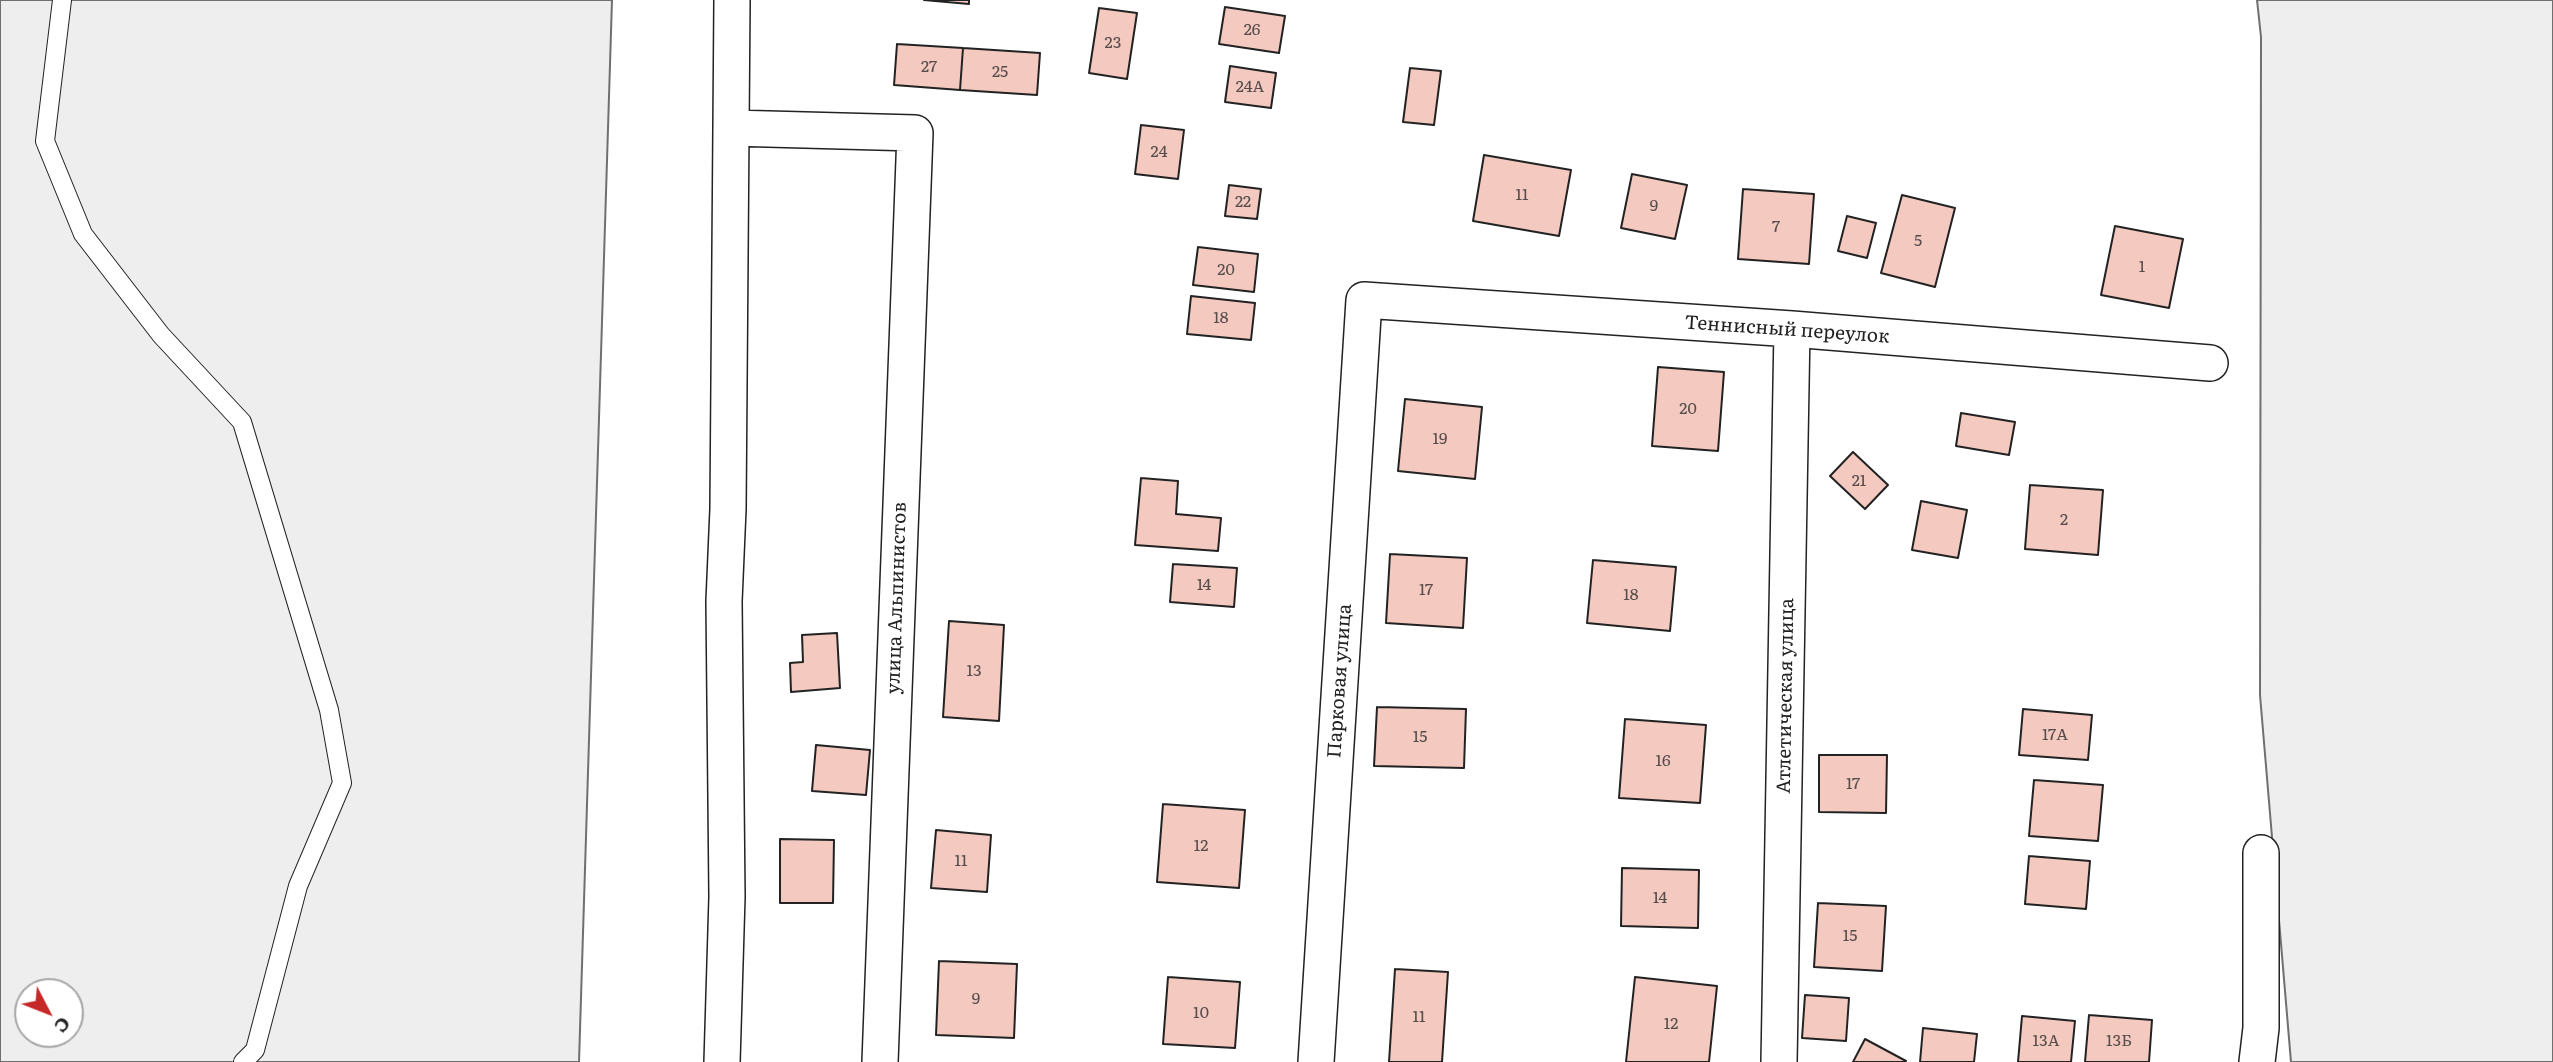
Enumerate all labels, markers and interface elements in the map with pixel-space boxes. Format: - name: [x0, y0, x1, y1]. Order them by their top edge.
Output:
- house number: 26: [1244, 20, 1260, 40]
- house number: 23: [1105, 33, 1121, 53]
- house number: 27: [921, 57, 937, 77]
- house number: 25: [992, 62, 1008, 82]
- house number: 24А: [1236, 77, 1264, 97]
- house number: 24: [1151, 142, 1167, 162]
- house number: 11: [1515, 185, 1529, 205]
- house number: 22: [1235, 192, 1251, 212]
- house number: 9: [1650, 196, 1658, 216]
- house number: 7: [1772, 217, 1780, 237]
- house number: 5: [1914, 231, 1922, 251]
- house number: 1: [2139, 257, 2145, 277]
- house number: 20: [1217, 260, 1235, 280]
- house number: 18: [1213, 308, 1229, 328]
- street label: Теннисный переулок: [1684, 311, 1890, 349]
- house number: 20: [1679, 399, 1697, 419]
- house number: 19: [1433, 429, 1447, 449]
- house number: 21: [1852, 471, 1866, 491]
- street label: улица Альпинистов: [882, 502, 912, 694]
- house number: 2: [2060, 510, 2068, 530]
- house number: 14: [1197, 575, 1211, 595]
- house number: 17: [1419, 580, 1433, 600]
- house number: 18: [1623, 585, 1639, 605]
- street label: Атлетическая улица: [1773, 598, 1799, 794]
- street label: Парковая улица: [1323, 603, 1357, 759]
- house number: 13: [966, 661, 982, 681]
- house number: 17А: [2042, 725, 2068, 745]
- house number: 15: [1413, 727, 1427, 747]
- house number: 16: [1655, 751, 1671, 771]
- house number: 17: [1846, 774, 1860, 794]
- house number: 12: [1194, 836, 1208, 856]
- house number: 11: [954, 851, 968, 871]
- house number: 14: [1653, 888, 1667, 908]
- house number: 15: [1843, 926, 1857, 946]
- north arrow: [14, 978, 84, 1048]
- house number: 9: [972, 989, 980, 1009]
- house number: 10: [1193, 1003, 1209, 1023]
- house number: 11: [1412, 1007, 1426, 1027]
- text: С: [48, 1011, 78, 1040]
- house number: 12: [1664, 1014, 1678, 1034]
- house number: 13А: [2033, 1031, 2059, 1051]
- house number: 13Б: [2106, 1031, 2132, 1051]

